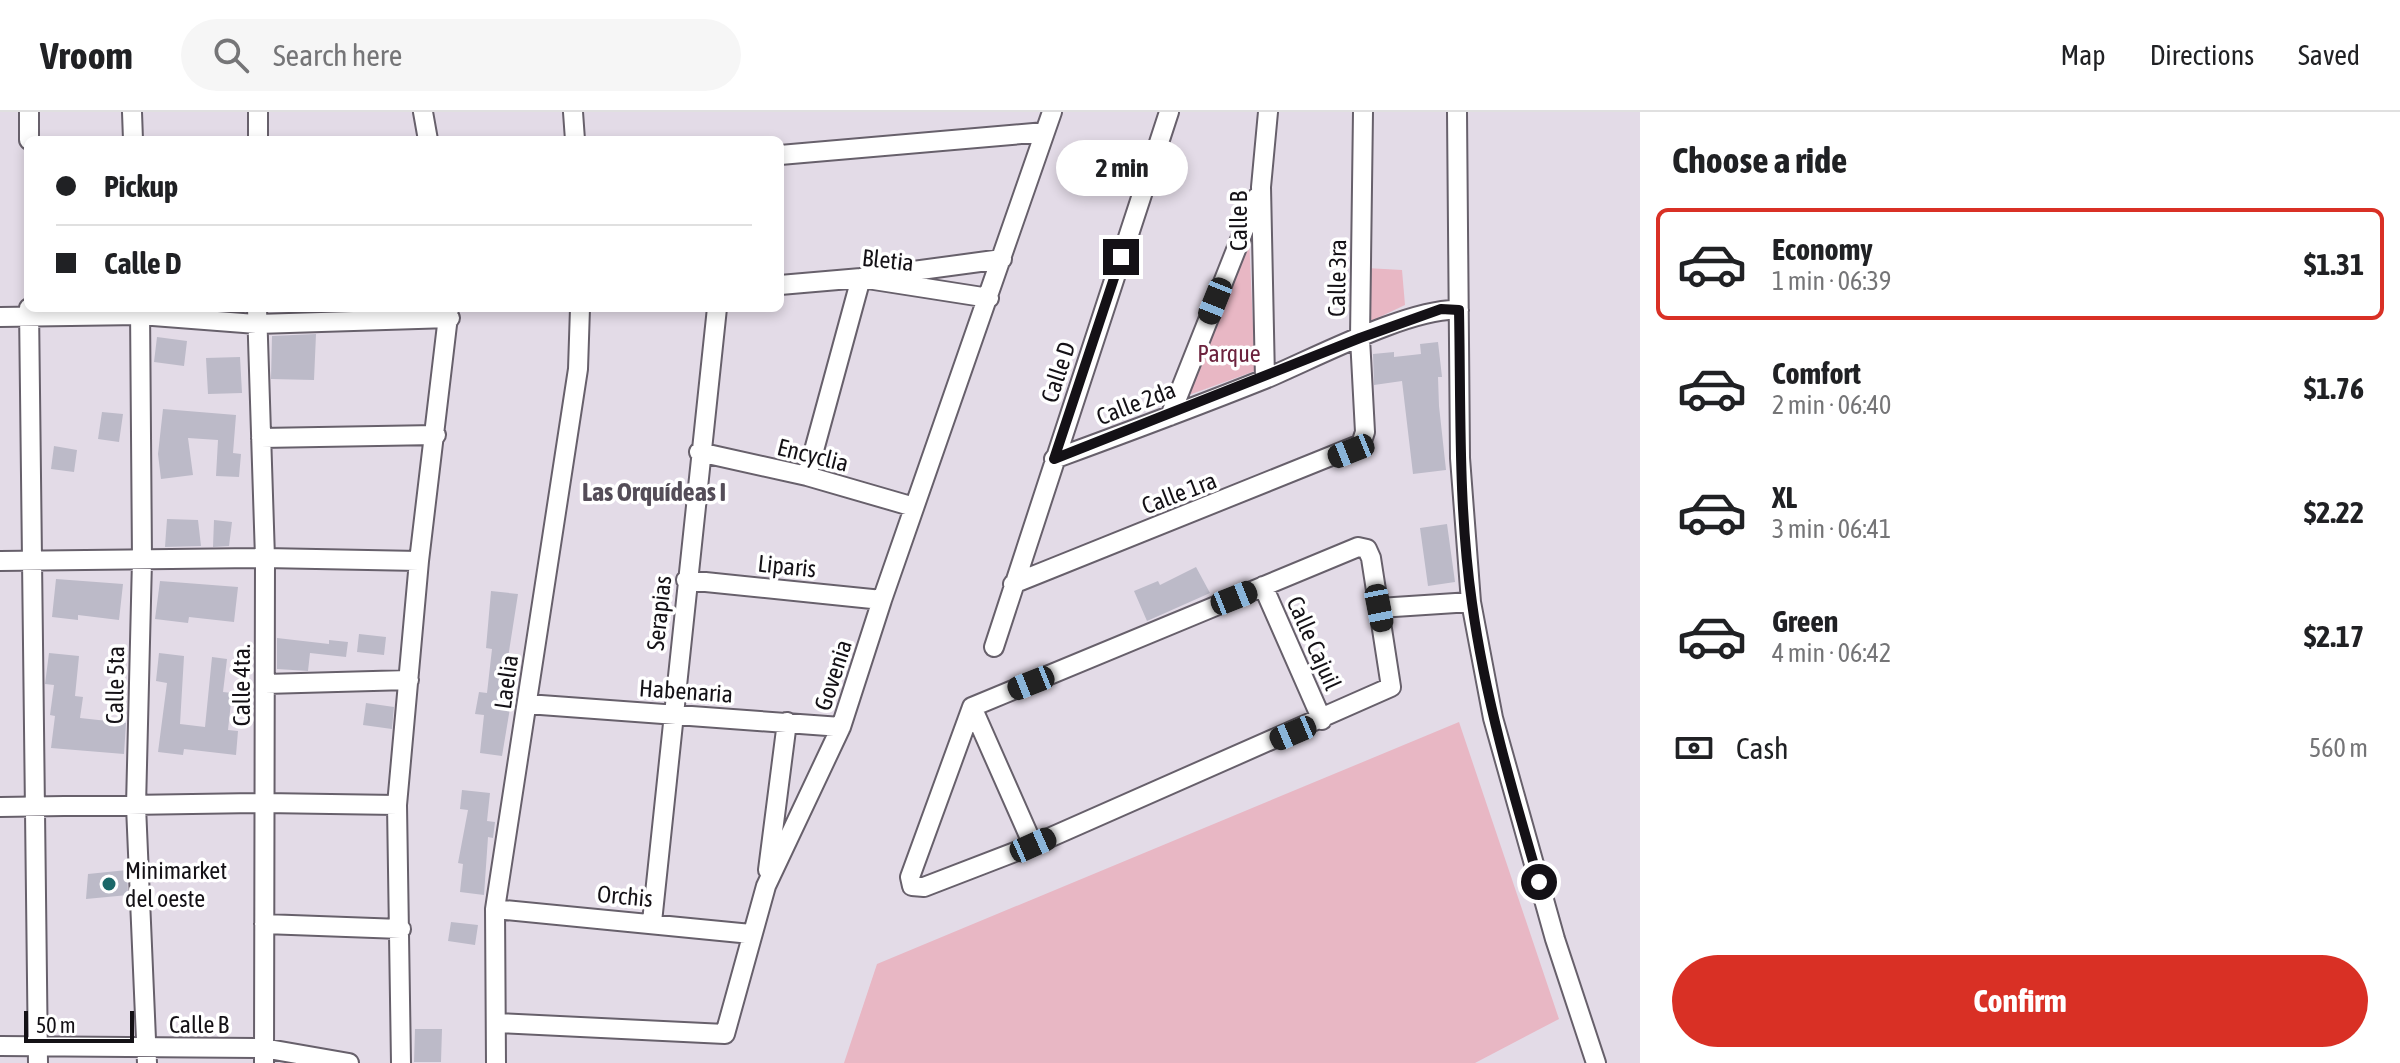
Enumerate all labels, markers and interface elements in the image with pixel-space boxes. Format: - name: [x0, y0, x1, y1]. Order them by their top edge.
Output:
- search box: [181, 19, 741, 91]
- icon: search: [209, 33, 253, 77]
- text: Vroom: [40, 34, 133, 77]
- text: Search here: [273, 38, 402, 72]
- text: Map: [2061, 39, 2106, 71]
- text: Directions: [2150, 39, 2254, 71]
- text: Saved: [2298, 39, 2360, 71]
- text: Choose a ride: [1672, 139, 1847, 181]
- callout: 2 min: [1055, 141, 1187, 197]
- text: 2 min: [1095, 153, 1149, 183]
- text: Pickup: [104, 169, 178, 203]
- street label: Calle B: [1225, 190, 1252, 251]
- icon: car: [1676, 228, 1748, 300]
- text: Economy: [1772, 232, 1873, 266]
- route end: [1103, 239, 1139, 275]
- street label: Calle 3ra: [1323, 239, 1351, 317]
- street label: Bletia: [861, 244, 915, 276]
- text: Calle D: [104, 246, 182, 280]
- text: $1.31: [2304, 247, 2364, 281]
- text: 1 min · 06:39: [1772, 266, 1891, 296]
- car: [1195, 274, 1235, 328]
- street label: Calle D: [1036, 338, 1080, 406]
- park label: Parque: [1197, 340, 1261, 367]
- icon: car: [1676, 352, 1748, 424]
- text: Comfort: [1772, 356, 1861, 390]
- text: $1.76: [2304, 371, 2364, 405]
- street label: Calle 2da: [1093, 376, 1179, 430]
- text: 2 min · 06:40: [1772, 390, 1891, 420]
- car: [1324, 431, 1378, 471]
- street label: Encyclia: [775, 433, 851, 477]
- street label: Calle 1ra: [1138, 466, 1220, 520]
- icon: car: [1676, 476, 1748, 548]
- district label: Las Orquídeas I: [582, 477, 726, 507]
- text: XL: [1772, 480, 1797, 514]
- text: $2.22: [2304, 495, 2364, 529]
- text: 3 min · 06:41: [1772, 514, 1891, 544]
- street label: Liparis: [757, 550, 817, 582]
- street label: Serapias: [642, 574, 676, 652]
- car: [1207, 578, 1261, 618]
- car: [1363, 582, 1395, 634]
- street label: Calle Cajuil: [1281, 592, 1347, 695]
- icon: car: [1676, 600, 1748, 672]
- text: Green: [1772, 604, 1838, 638]
- text: $2.17: [2304, 619, 2364, 653]
- street label: Govenia: [809, 636, 857, 714]
- text: 4 min · 06:42: [1772, 638, 1891, 668]
- street label: Calle 4ta.: [228, 644, 255, 726]
- street label: Calle 5ta: [101, 646, 129, 724]
- street label: Laelia: [489, 653, 523, 711]
- car: [1004, 663, 1058, 703]
- street label: Habenaria: [638, 674, 734, 708]
- car: [1266, 713, 1320, 753]
- icon: cash: [1672, 726, 1716, 770]
- text: Cash: [1736, 731, 1789, 765]
- text: 560 m: [2309, 733, 2368, 763]
- car: [1006, 824, 1060, 866]
- place label: Minimarket del oeste: [125, 857, 227, 912]
- route start: [1521, 864, 1557, 900]
- marker: Minimarket del oeste: [100, 875, 118, 893]
- street label: Orchis: [596, 880, 654, 912]
- button: Confirm: [1672, 955, 2368, 1047]
- scale bar: [24, 1007, 134, 1043]
- street label: Calle B: [169, 1011, 230, 1038]
- text: 50 m: [36, 1012, 76, 1038]

